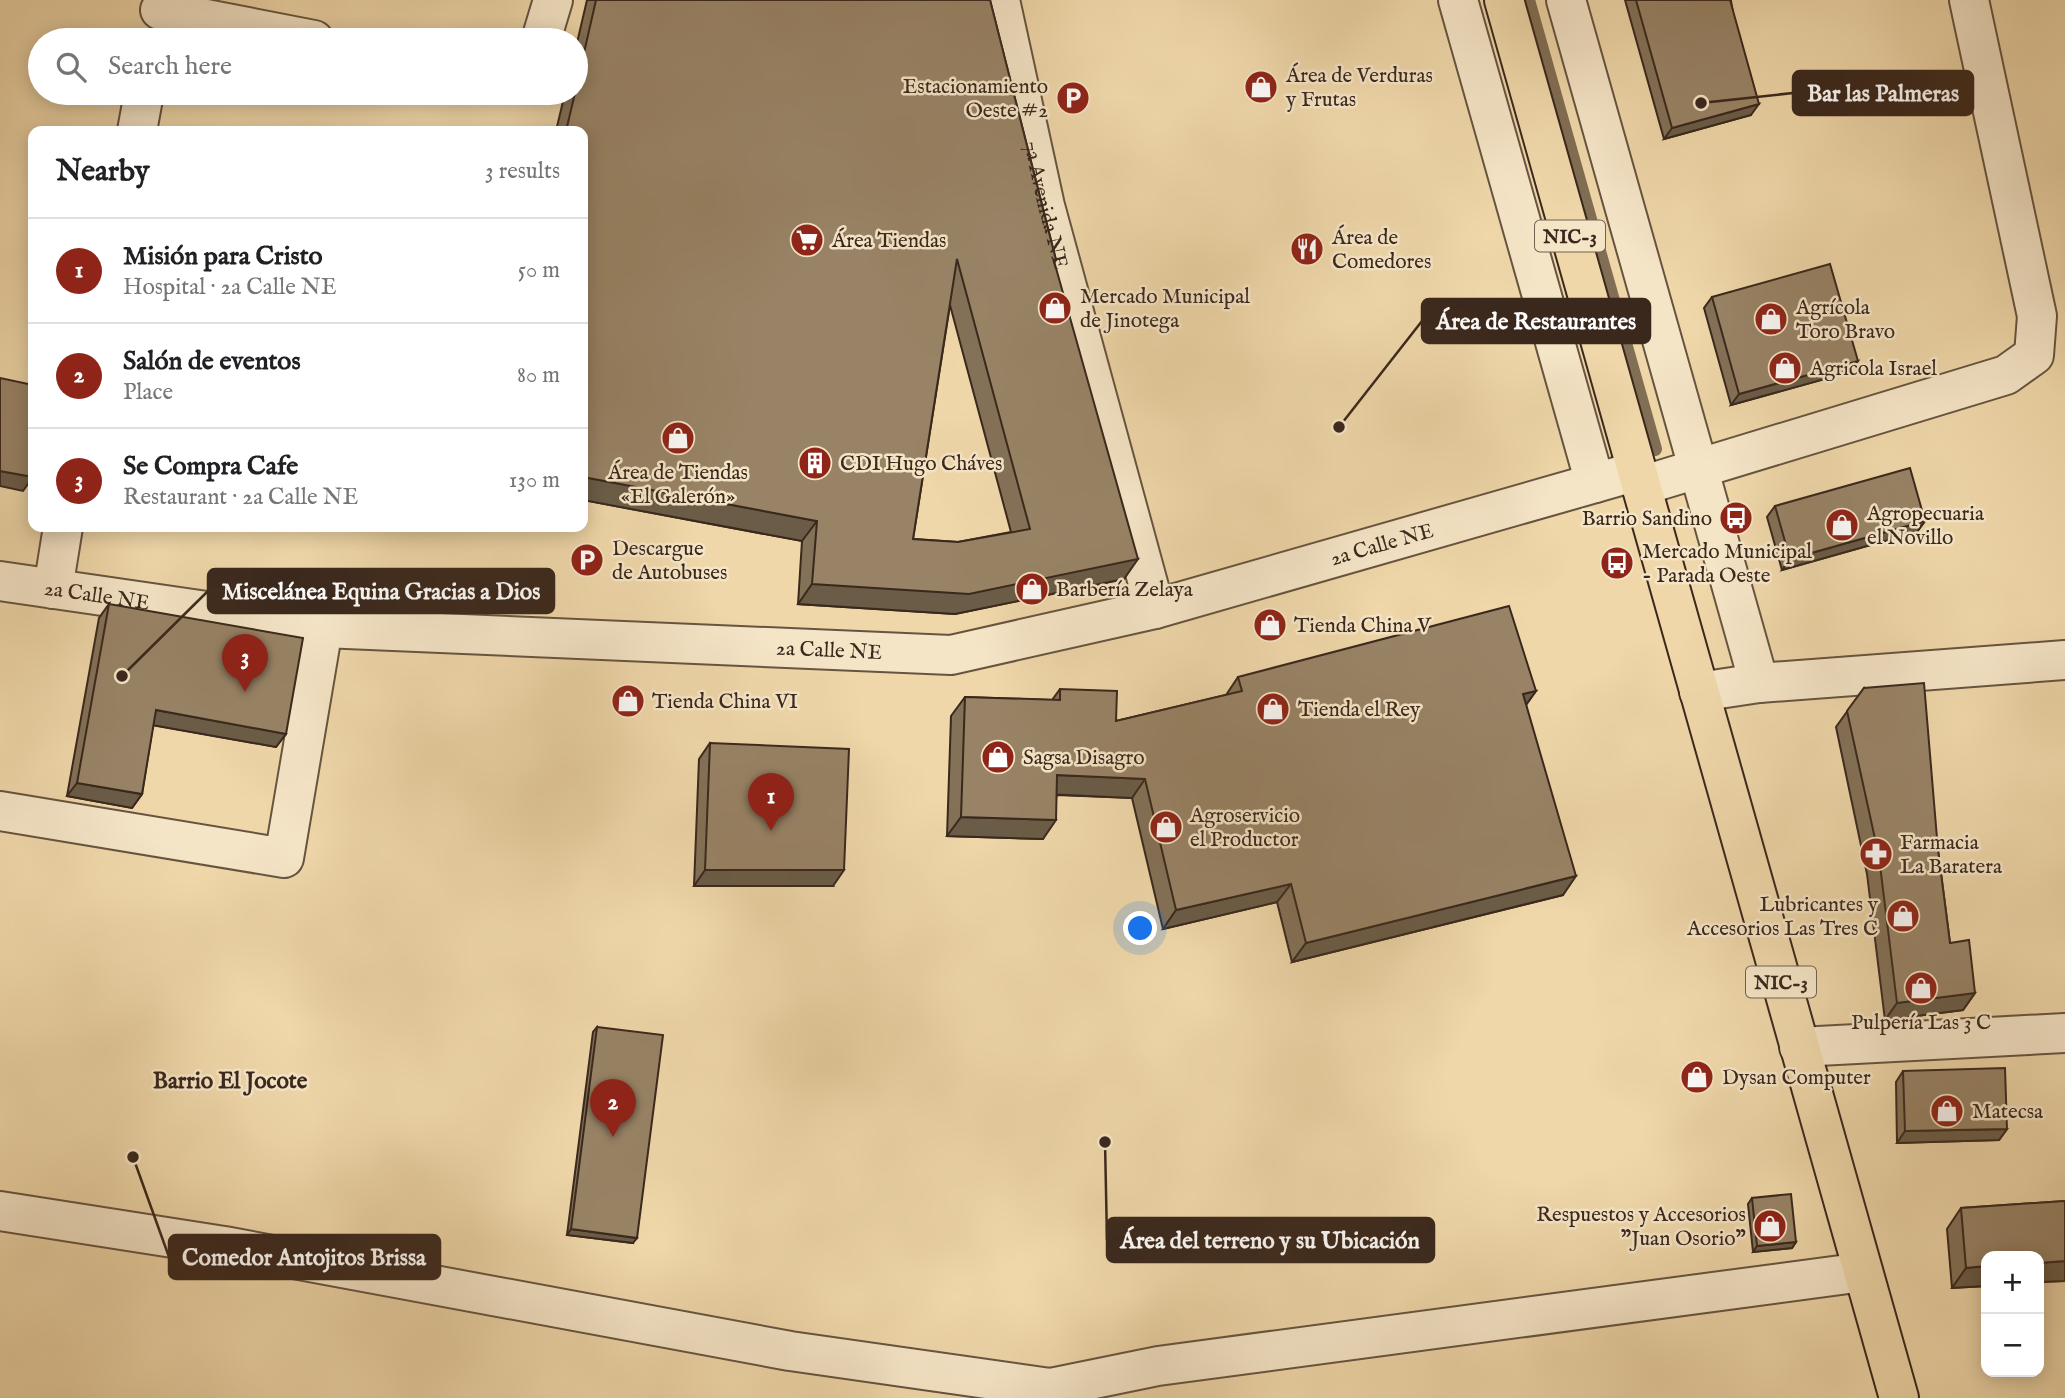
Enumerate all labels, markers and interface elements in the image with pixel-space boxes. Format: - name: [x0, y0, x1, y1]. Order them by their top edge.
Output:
- search box: [28, 28, 588, 105]
- icon: search: [52, 48, 90, 86]
- text: Search here: [108, 50, 232, 83]
- place label: Área de Verduras y Frutas: [1285, 62, 1433, 114]
- shop icon: Área de Verduras y Frutas: [1242, 68, 1280, 106]
- callout: Bar las Palmeras: [1793, 71, 1973, 115]
- place label: Estacionamiento Oeste #2: [903, 74, 1048, 125]
- parking icon: Estacionamiento Oeste #2: [1054, 79, 1092, 117]
- text: Bar las Palmeras: [1807, 80, 1959, 109]
- street label: 7a Avenida NE: [1016, 139, 1074, 272]
- text: Nearby: [56, 153, 149, 191]
- text: 3 results: [485, 157, 560, 186]
- road number: NIC-3: [1535, 220, 1605, 252]
- supermarket icon: Área Tiendas: [788, 221, 826, 259]
- place label: Área de Comedores: [1331, 224, 1431, 276]
- place label: Área Tiendas: [831, 227, 947, 255]
- restaurant icon: Área de Comedores: [1288, 230, 1326, 268]
- text: Misión para Cristo: [123, 240, 323, 273]
- text: 1: [75, 256, 83, 285]
- text: 50 m: [518, 256, 560, 285]
- text: Hospital · 2a Calle NE: [123, 273, 337, 302]
- place label: Mercado Municipal de Jinotega: [1080, 284, 1250, 335]
- shop icon: Mercado Municipal de Jinotega: [1036, 289, 1074, 327]
- place label: Agrícola Toro Bravo: [1795, 295, 1895, 346]
- callout: Área de Restaurantes: [1422, 299, 1650, 343]
- shop icon: Agrícola Toro Bravo: [1752, 300, 1790, 338]
- text: Área de Restaurantes: [1435, 307, 1636, 337]
- text: Salón de eventos: [123, 345, 301, 378]
- shop icon: Agricola Israel: [1766, 349, 1804, 387]
- place label: Agricola Israel: [1809, 356, 1937, 383]
- text: 2: [74, 361, 84, 390]
- text: 80 m: [517, 361, 560, 390]
- text: Place: [123, 378, 173, 407]
- shop icon: Área de Tiendas «El Galerón»: [659, 419, 697, 457]
- building icon: CDI Hugo Cháves: [796, 444, 834, 482]
- text: Se Compra Cafe: [123, 450, 298, 483]
- place label: CDI Hugo Cháves: [840, 451, 1002, 478]
- place label: Área de Tiendas «El Galerón»: [607, 459, 748, 511]
- text: 3: [75, 466, 83, 495]
- text: 130 m: [509, 466, 560, 495]
- text: Restaurant · 2a Calle NE: [123, 483, 358, 512]
- bus stop icon: Barrio Sandino: [1717, 499, 1755, 537]
- place label: Agropecuaria el Novillo: [1866, 501, 1985, 552]
- place label: Barrio Sandino: [1582, 506, 1712, 533]
- shop icon: Agropecuaria el Novillo: [1823, 506, 1861, 544]
- street label: 2a Calle NE: [1328, 518, 1437, 573]
- place label: Descargue de Autobuses: [612, 536, 727, 587]
- place label: Mercado Municipal - Parada Oeste: [1642, 539, 1812, 590]
- parking icon: Descargue de Autobuses: [568, 541, 606, 579]
- bus stop icon: Mercado Municipal - Parada Oeste: [1598, 544, 1636, 582]
- callout: Miscelánea Equina Gracias a Dios: [208, 569, 554, 613]
- shop icon: Barbería Zelaya: [1013, 570, 1051, 608]
- street label: 2a Calle NE: [42, 576, 151, 618]
- place label: Barbería Zelaya: [1056, 577, 1194, 604]
- text: Miscelánea Equina Gracias a Dios: [222, 578, 540, 607]
- shop icon: Tienda China V: [1251, 606, 1289, 644]
- place label: Tienda China V: [1294, 613, 1432, 640]
- pin: 3: [222, 634, 268, 692]
- street label: 2a Calle NE: [776, 635, 883, 667]
- shop icon: Tienda China VI: [609, 682, 647, 720]
- place label: Tienda China VI: [652, 689, 798, 716]
- shop icon: Tienda el Rey: [1254, 690, 1292, 728]
- place label: Tienda el Rey: [1298, 697, 1421, 724]
- shop icon: Sagsa Disagro: [979, 738, 1017, 776]
- place label: Sagsa Disagro: [1023, 745, 1145, 772]
- pin: 1: [748, 773, 794, 831]
- place label: Agroservicio el Productor: [1189, 803, 1300, 854]
- shop icon: Agroservicio el Productor: [1147, 808, 1185, 846]
- place label: Farmacia La Baratera: [1900, 830, 2003, 881]
- pharmacy icon: Farmacia La Baratera: [1857, 835, 1895, 873]
- place label: Lubricantes y Accesorios Las Tres C: [1686, 892, 1879, 943]
- shop icon: Lubricantes y Accesorios Las Tres C: [1884, 897, 1922, 935]
- your location: [1123, 911, 1157, 945]
- road number: NIC-3: [1746, 966, 1816, 998]
- shop icon: Pulpería Las 3 C: [1902, 969, 1940, 1007]
- place label: Pulpería Las 3 C: [1851, 1010, 1991, 1037]
- shop icon: Dysan Computer: [1678, 1058, 1716, 1096]
- place label: Dysan Computer: [1722, 1065, 1871, 1092]
- district label: Barrio El Jocote: [153, 1067, 308, 1096]
- pin: 2: [590, 1079, 636, 1137]
- shop icon: Matecsa: [1928, 1092, 1966, 1130]
- place label: Matecsa: [1972, 1099, 2044, 1126]
- place label: Respuestos y Accesorios "Juan Osorio": [1536, 1202, 1746, 1253]
- shop icon: Respuestos y Accesorios "Juan Osorio": [1751, 1207, 1789, 1245]
- callout: Área del terreno y su Ubicación: [1107, 1218, 1434, 1262]
- text: Área del terreno y su Ubicación: [1119, 1226, 1420, 1256]
- callout: Comedor Antojitos Brissa: [169, 1235, 440, 1279]
- text: Comedor Antojitos Brissa: [182, 1244, 427, 1273]
- map controls: [1981, 1251, 2044, 1377]
- button: +: [1981, 1251, 2044, 1314]
- button: −: [1981, 1314, 2044, 1377]

